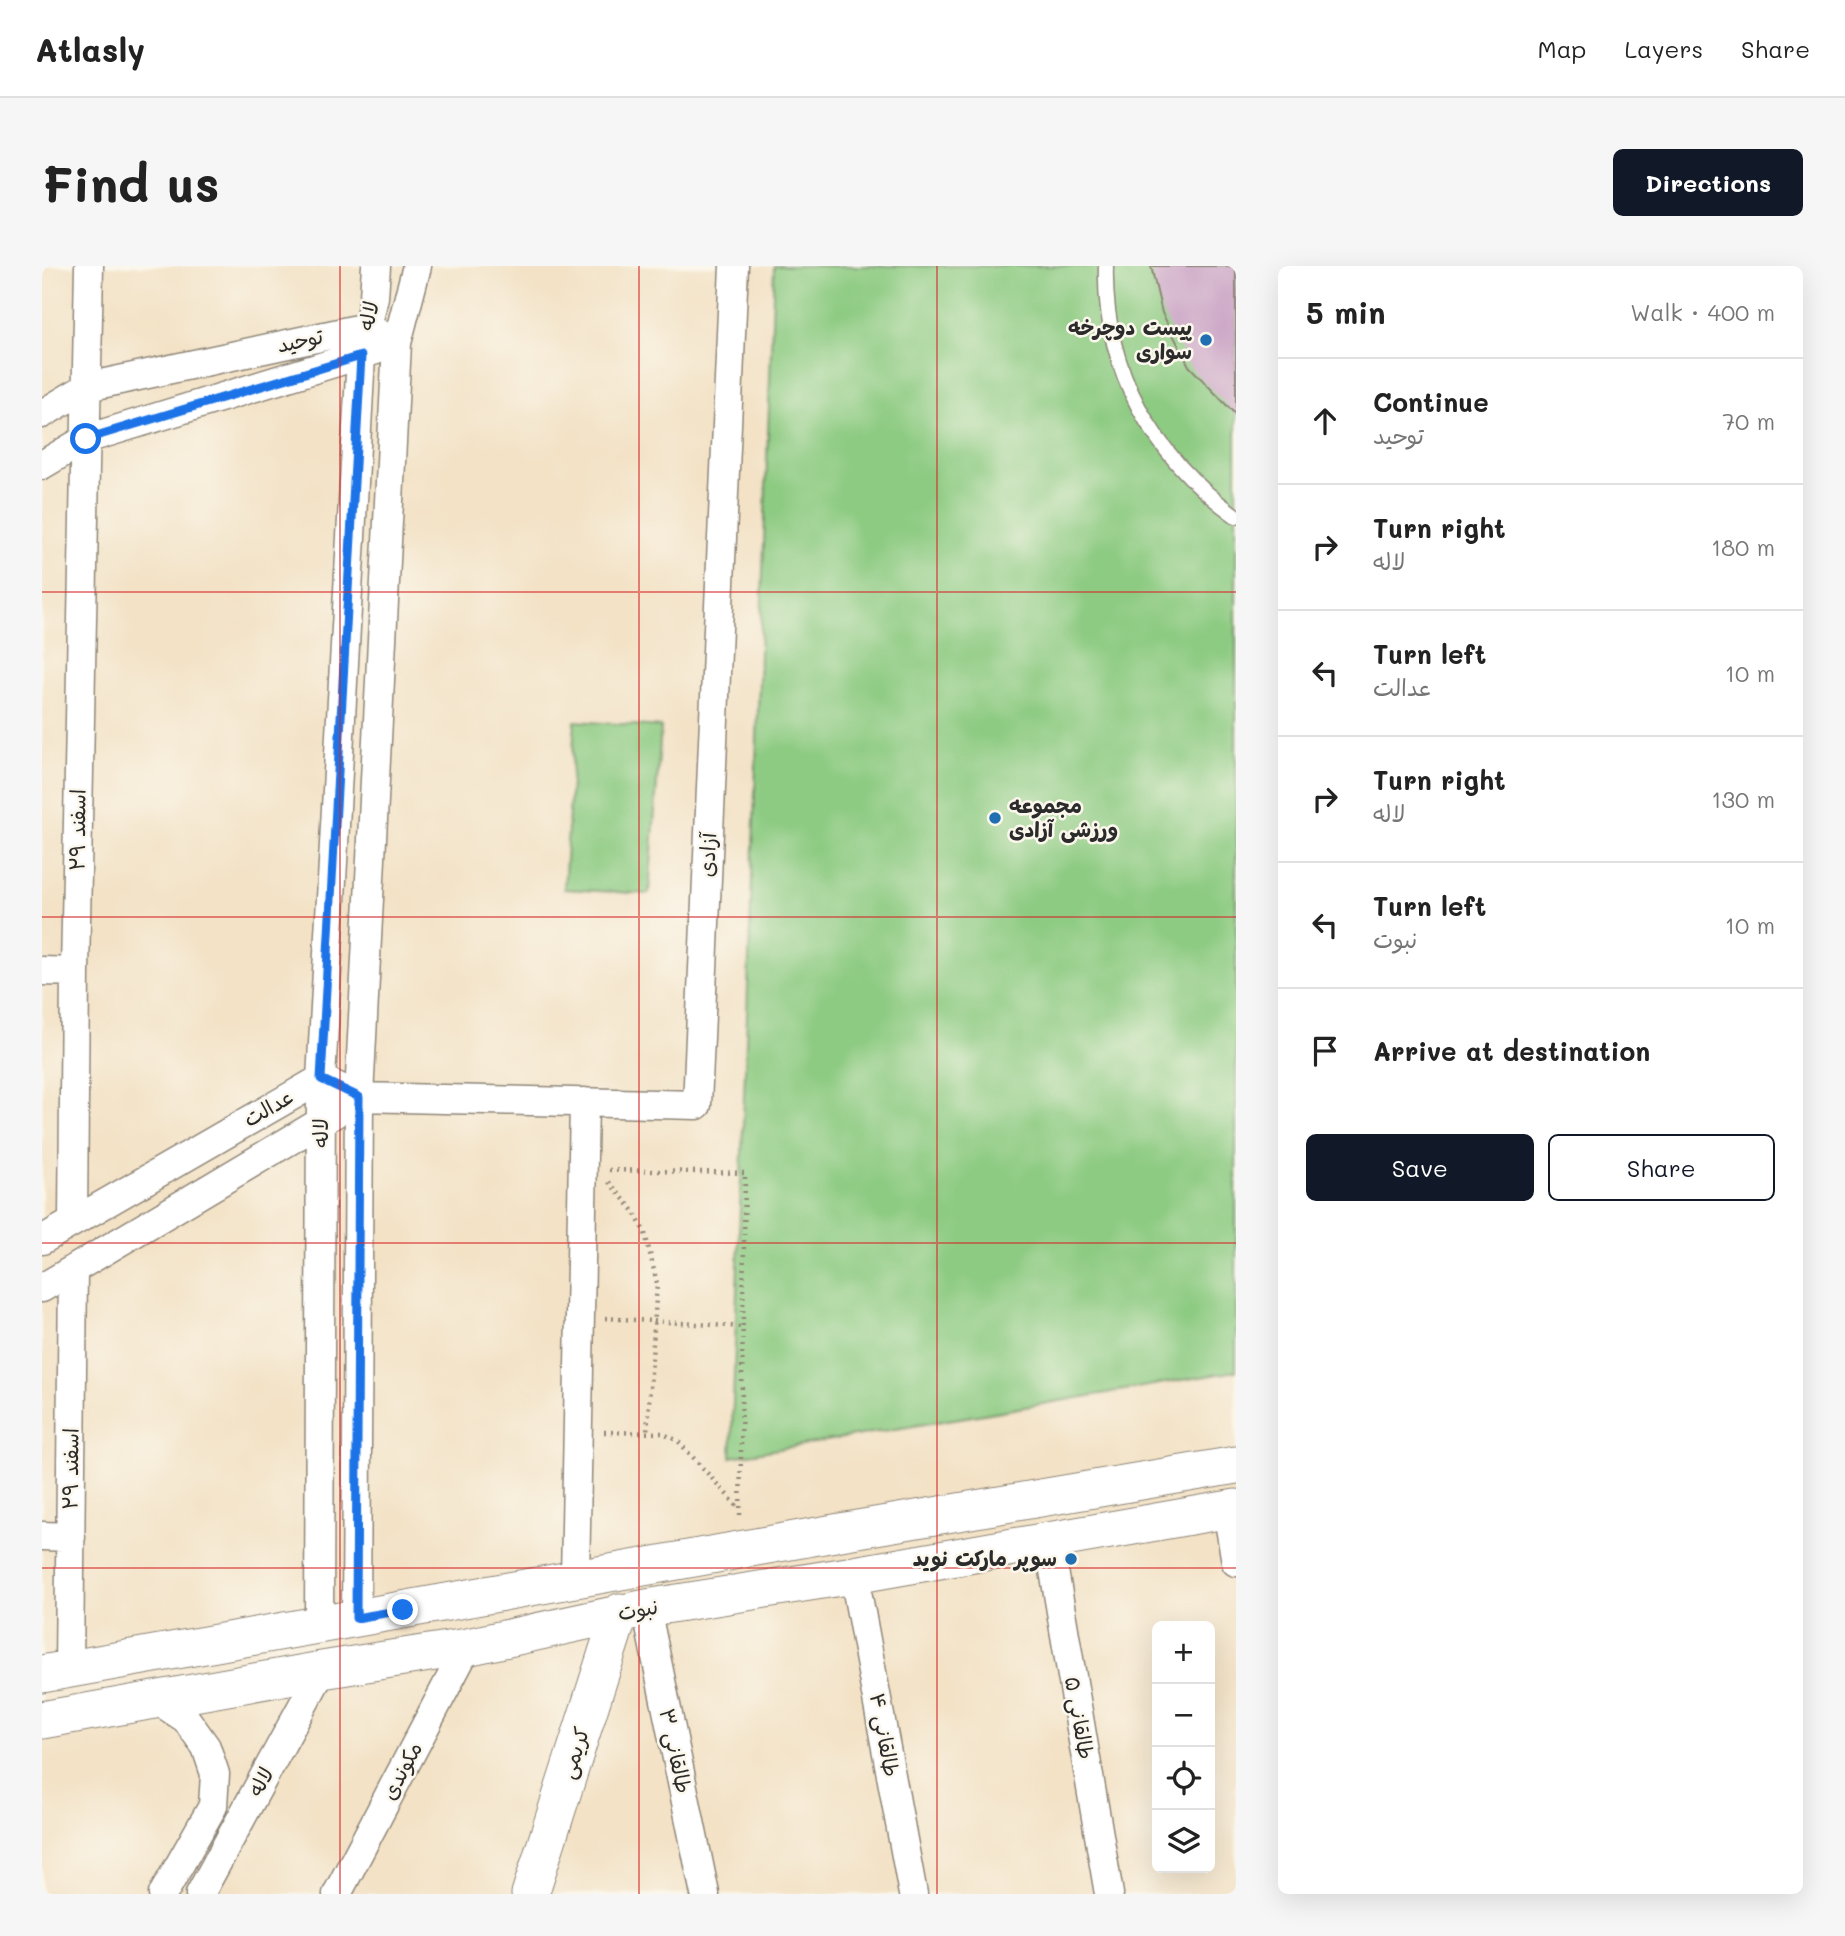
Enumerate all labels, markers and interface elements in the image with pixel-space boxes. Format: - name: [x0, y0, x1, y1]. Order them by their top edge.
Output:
- text: Atlasly: [35, 27, 145, 70]
- text: Map: [1538, 33, 1586, 64]
- text: Layers: [1624, 33, 1703, 64]
- text: Share: [1741, 33, 1810, 64]
- button: Directions: [1613, 149, 1803, 216]
- text: Find us: [42, 151, 220, 214]
- text: 5 min: [1306, 292, 1386, 332]
- text: Walk · 400 m: [1630, 297, 1775, 327]
- street label: لاله: [351, 298, 384, 333]
- place label: پیست دوچرخه سواری: [1068, 313, 1192, 365]
- street label: توحید: [274, 321, 326, 359]
- marker: پیست دوچرخه سواری: [1198, 332, 1214, 348]
- text: Continue: [1373, 385, 1489, 419]
- icon: ahead: [1306, 402, 1344, 440]
- text: 70 m: [1722, 406, 1775, 436]
- text: توحید: [1373, 420, 1424, 450]
- route start: [70, 423, 101, 454]
- text: Turn right: [1373, 511, 1506, 545]
- icon: right: [1306, 528, 1344, 566]
- text: 180 m: [1711, 532, 1775, 562]
- text: لاله: [1373, 546, 1405, 576]
- text: Turn left: [1373, 637, 1486, 671]
- icon: left: [1306, 654, 1344, 692]
- text: 10 m: [1725, 658, 1775, 688]
- text: عدالت: [1373, 672, 1432, 702]
- text: Turn right: [1373, 763, 1506, 797]
- icon: right: [1306, 780, 1344, 818]
- text: 130 m: [1711, 784, 1775, 814]
- street label: ۲۹ اسفند: [62, 789, 91, 871]
- place label: مجموعه ورزشی آزادی: [1009, 791, 1118, 843]
- text: لاله: [1373, 798, 1405, 828]
- marker: مجموعه ورزشی آزادی: [987, 810, 1003, 826]
- street label: آزادی: [692, 831, 721, 878]
- text: Turn left: [1373, 889, 1486, 923]
- icon: left: [1306, 906, 1344, 944]
- text: 10 m: [1725, 910, 1775, 940]
- text: نبوت: [1373, 924, 1417, 954]
- icon: arrive: [1306, 1032, 1344, 1070]
- text: Arrive at destination: [1373, 1034, 1650, 1068]
- street label: عدالت: [238, 1081, 298, 1132]
- street label: لاله: [306, 1118, 333, 1148]
- button: Save: [1306, 1134, 1534, 1201]
- button: Share: [1548, 1134, 1775, 1201]
- street label: ۲۹ اسفند: [55, 1428, 84, 1510]
- place label: سوپر مارکت نوید: [913, 1544, 1057, 1572]
- marker: سوپر مارکت نوید: [1063, 1551, 1079, 1567]
- street label: نبوت: [615, 1592, 660, 1626]
- route end: [387, 1594, 418, 1625]
- map controls: [1152, 1621, 1215, 1873]
- button: +: [1152, 1621, 1215, 1684]
- street label: طالقانی ۵: [1058, 1674, 1101, 1762]
- button: −: [1152, 1684, 1215, 1747]
- street label: طالقانی ۴: [863, 1691, 906, 1779]
- street label: طالقانی ۳: [652, 1706, 699, 1796]
- street label: کریمی: [553, 1723, 596, 1782]
- street label: مکوندی: [374, 1737, 428, 1804]
- button: locate: [1152, 1747, 1215, 1810]
- street label: لاله: [241, 1762, 279, 1801]
- button: layers: [1152, 1810, 1215, 1873]

